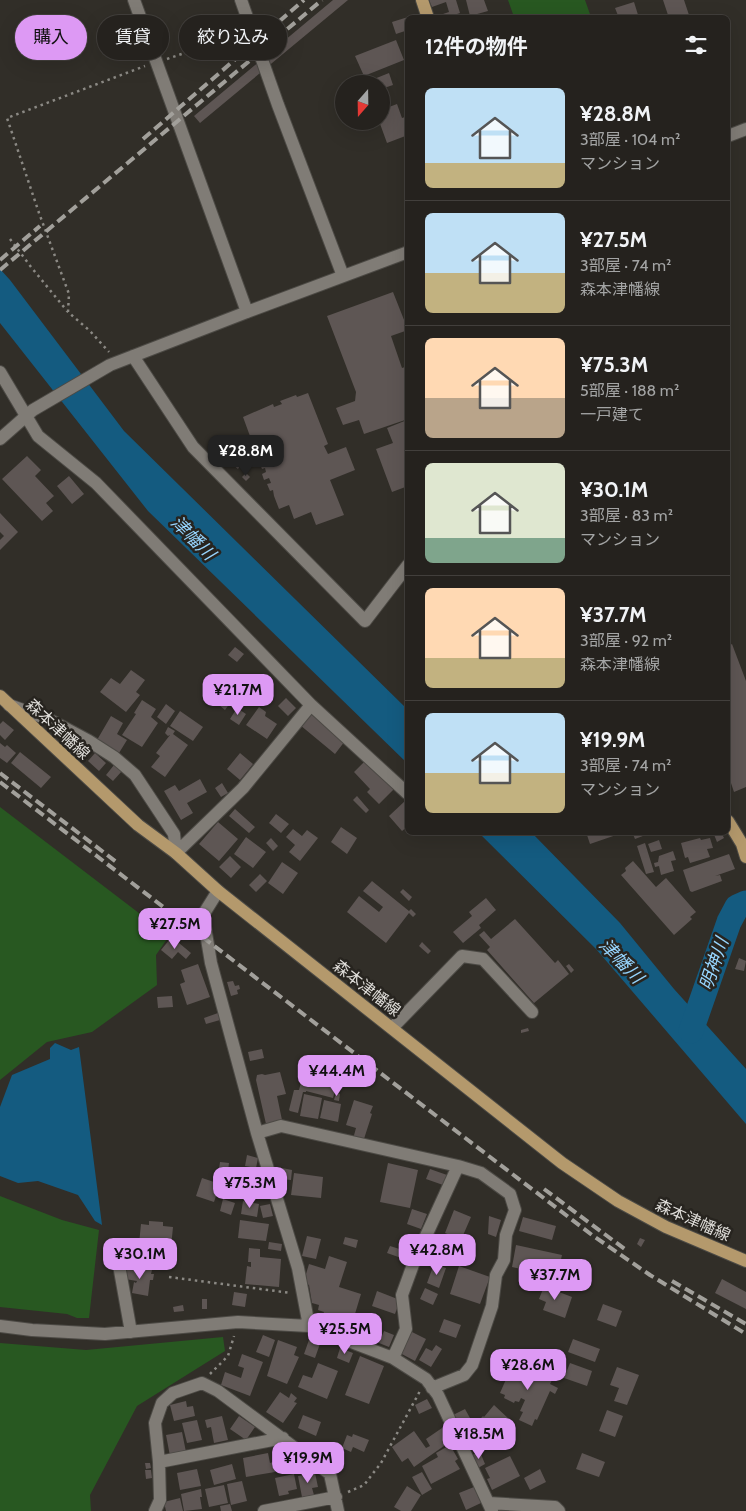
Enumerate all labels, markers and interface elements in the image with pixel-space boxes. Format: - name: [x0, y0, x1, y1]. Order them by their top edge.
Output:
- chip: 購入: [15, 15, 87, 60]
- chip: 賃貸: [97, 15, 169, 60]
- chip: 絞り込み: [179, 15, 287, 60]
- icon: filters: [682, 31, 710, 59]
- text: 12件の物件: [425, 34, 528, 59]
- north arrow: [335, 75, 390, 130]
- map controls: [335, 75, 390, 130]
- text: ¥28.8M: [580, 101, 651, 126]
- icon: home: [465, 108, 525, 168]
- text: 3部屋 · 104 m²: [580, 130, 680, 149]
- text: マンション: [580, 154, 660, 173]
- text: ¥27.5M: [580, 227, 647, 252]
- icon: home: [465, 233, 525, 293]
- text: 3部屋 · 74 m²: [580, 256, 671, 275]
- text: 森本津幡線: [580, 280, 660, 299]
- text: ¥75.3M: [580, 352, 648, 377]
- icon: home: [465, 358, 525, 418]
- text: 5部屋 · 188 m²: [580, 381, 679, 400]
- text: 一戸建て: [580, 405, 644, 424]
- pin: ¥28.8M: [205, 434, 287, 477]
- text: ¥28.8M: [219, 441, 273, 460]
- text: ¥30.1M: [580, 477, 648, 502]
- icon: home: [465, 483, 525, 543]
- text: 3部屋 · 83 m²: [580, 506, 673, 525]
- water label: 津幡川: [166, 511, 221, 566]
- text: マンション: [580, 530, 660, 549]
- text: ¥37.7M: [580, 602, 646, 627]
- icon: home: [465, 608, 525, 668]
- text: 3部屋 · 92 m²: [580, 631, 672, 650]
- text: 森本津幡線: [580, 655, 660, 674]
- pin: ¥21.7M: [197, 674, 279, 716]
- text: ¥21.7M: [214, 680, 262, 699]
- street label: 森本津幡線: [22, 695, 94, 763]
- text: ¥19.9M: [580, 727, 645, 752]
- icon: home: [465, 733, 525, 793]
- text: 3部屋 · 74 m²: [580, 756, 671, 775]
- text: マンション: [580, 780, 660, 799]
- pin: ¥27.5M: [134, 908, 216, 950]
- text: ¥27.5M: [149, 914, 201, 933]
- water label: 明神川: [695, 933, 734, 993]
- water label: 津幡川: [594, 934, 649, 990]
- street label: 森本津幡線: [330, 956, 404, 1020]
- pin: ¥44.4M: [296, 1054, 378, 1097]
- text: ¥44.4M: [309, 1061, 365, 1080]
- pin: ¥75.3M: [209, 1166, 291, 1209]
- text: ¥75.3M: [224, 1173, 276, 1192]
- street label: 森本津幡線: [653, 1195, 733, 1245]
- pin: ¥42.8M: [396, 1234, 478, 1276]
- pin: ¥30.1M: [99, 1238, 181, 1280]
- text: ¥42.8M: [410, 1240, 464, 1259]
- text: ¥30.1M: [114, 1244, 166, 1263]
- pin: ¥37.7M: [514, 1258, 596, 1301]
- text: ¥37.7M: [530, 1265, 580, 1284]
- pin: ¥25.5M: [304, 1312, 386, 1355]
- text: ¥25.5M: [319, 1319, 371, 1338]
- pin: ¥28.6M: [487, 1348, 569, 1391]
- text: ¥28.6M: [501, 1355, 555, 1374]
- pin: ¥18.5M: [438, 1418, 520, 1460]
- text: ¥18.5M: [454, 1424, 504, 1443]
- pin: ¥19.9M: [267, 1442, 349, 1484]
- text: ¥19.9M: [283, 1448, 333, 1467]

